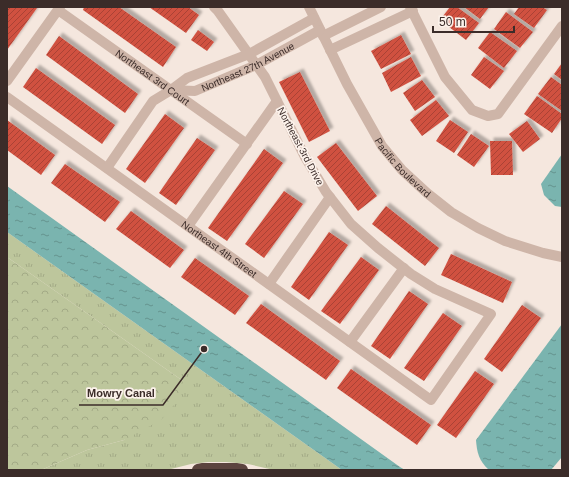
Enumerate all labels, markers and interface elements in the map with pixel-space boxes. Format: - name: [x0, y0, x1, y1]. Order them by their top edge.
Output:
- scale bar: [433, 8, 514, 34]
- text: 50 m: [439, 15, 466, 29]
- street label: Northeast 27th Avenue: [200, 40, 297, 94]
- street label: Northeast 3rd Court: [113, 48, 192, 108]
- street label: Northeast 3rd Drive: [275, 105, 326, 187]
- street label: Pacific Boulevard: [372, 136, 433, 200]
- street label: Northeast 4th Street: [179, 219, 259, 280]
- callout: Mowry Canal: [79, 382, 163, 405]
- text: Mowry Canal: [87, 387, 155, 399]

